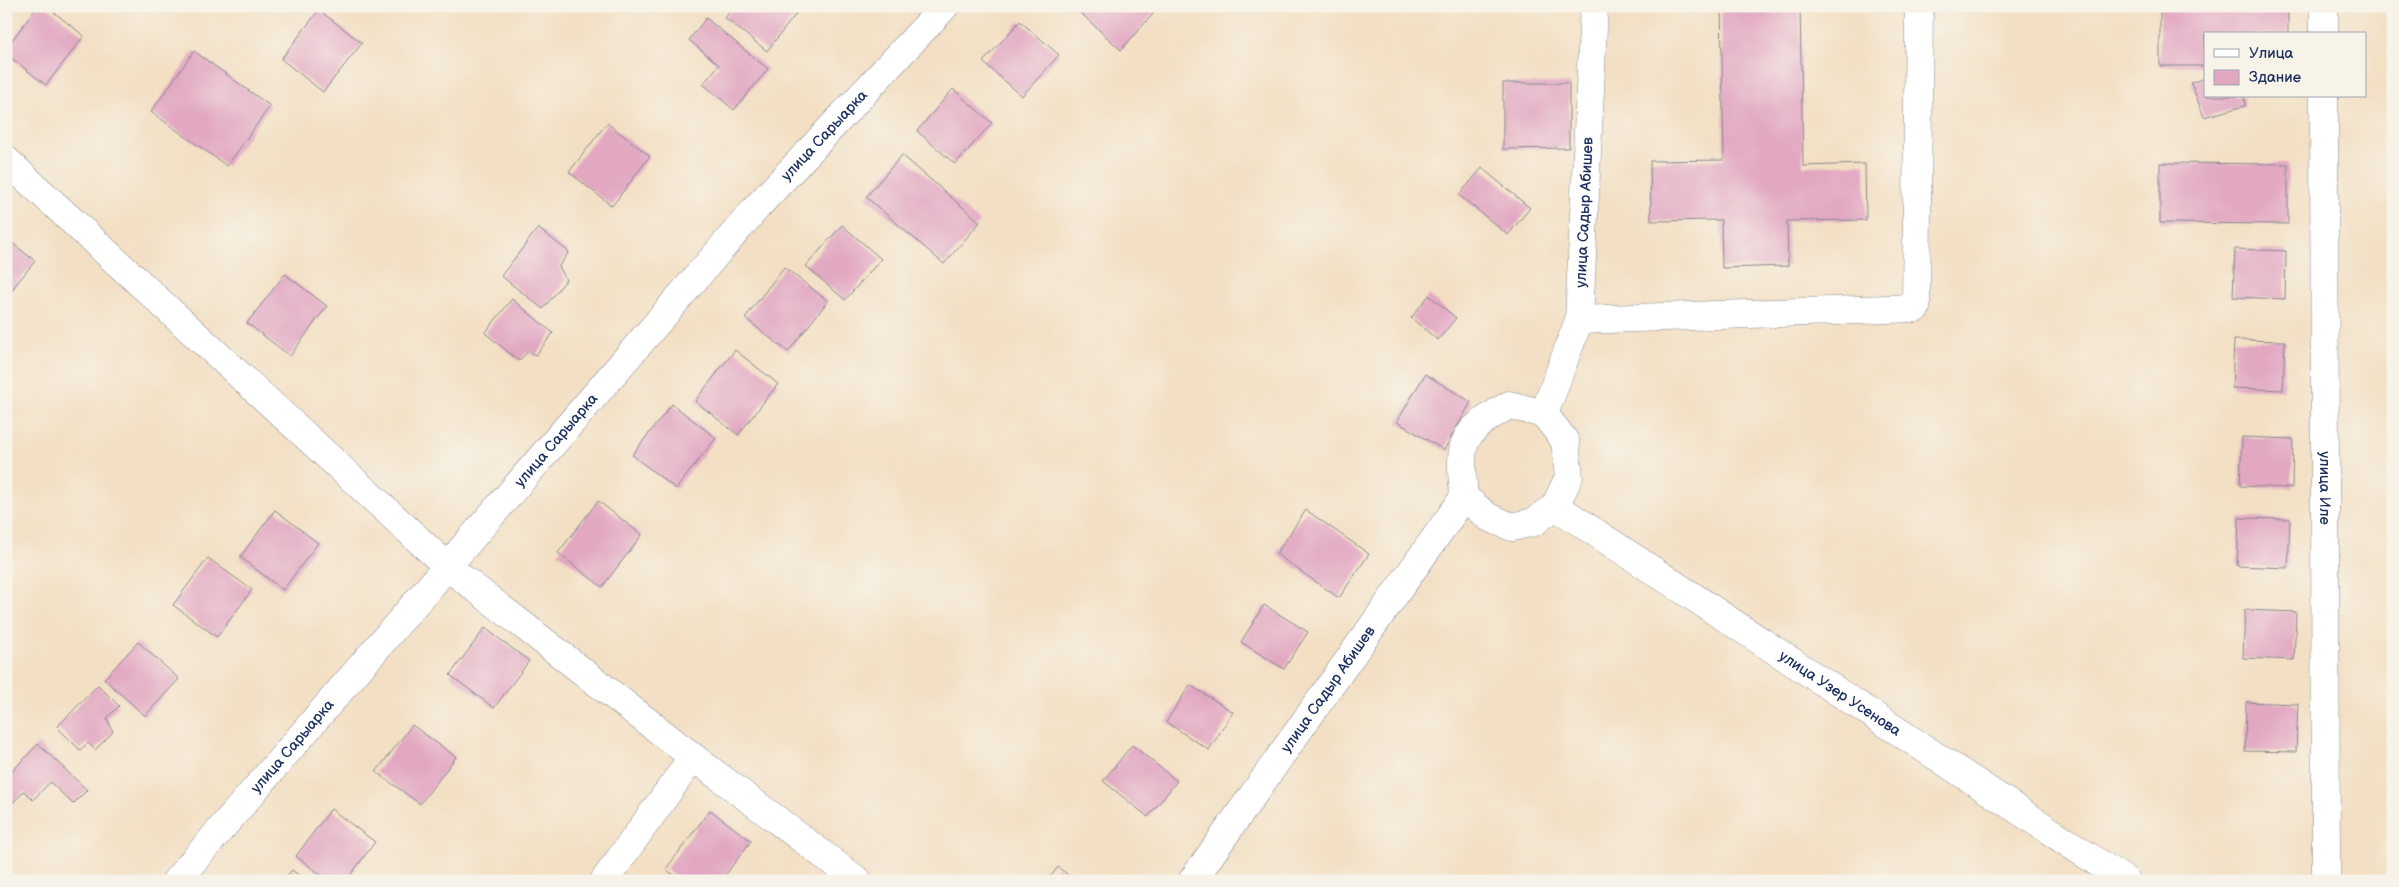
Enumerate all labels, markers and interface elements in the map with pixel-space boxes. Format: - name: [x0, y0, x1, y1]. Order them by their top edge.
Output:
- legend: [2204, 32, 2366, 98]
- text: Улица: [2249, 44, 2294, 63]
- text: Здание: [2249, 68, 2301, 87]
- street label: улица Сарыарка: [777, 86, 871, 185]
- street label: улица Садыр Абишев: [1571, 137, 1597, 288]
- street label: улица Сарыарка: [510, 389, 602, 491]
- street label: улица Иле: [2315, 451, 2335, 525]
- street label: улица Садыр Абишев: [1277, 622, 1379, 756]
- street label: улица Узер Усенова: [1775, 646, 1905, 740]
- street label: улица Сарыарка: [247, 695, 338, 797]

